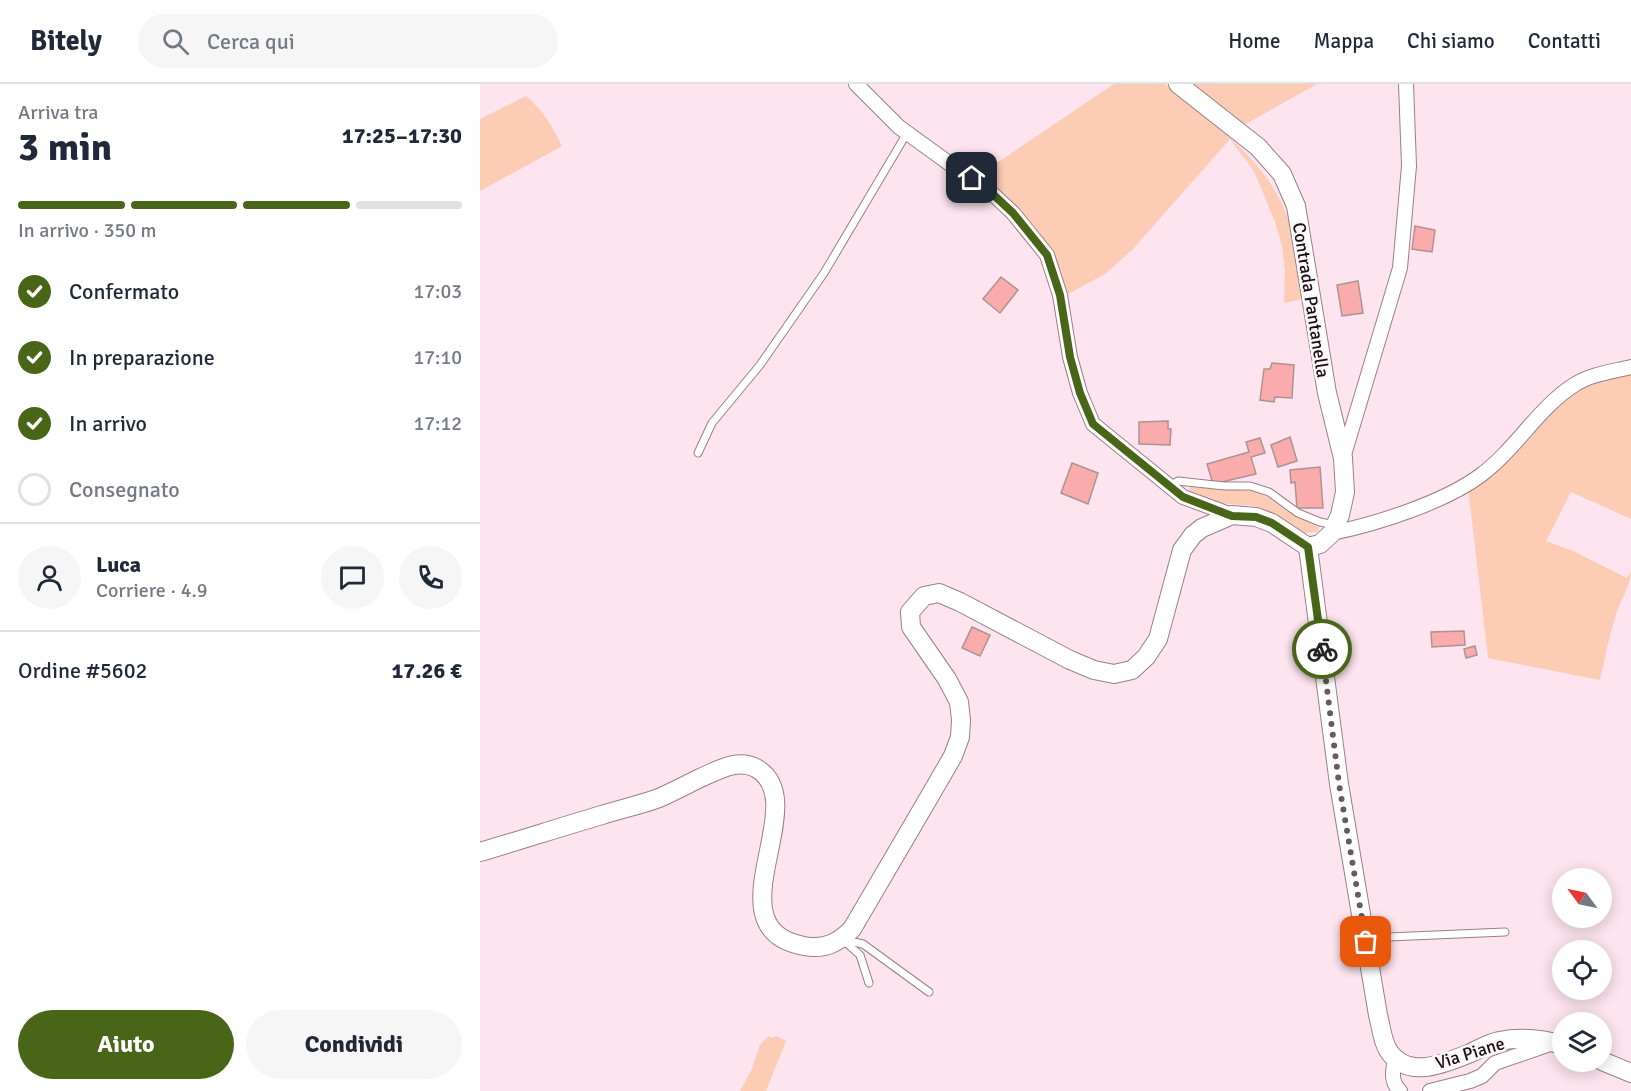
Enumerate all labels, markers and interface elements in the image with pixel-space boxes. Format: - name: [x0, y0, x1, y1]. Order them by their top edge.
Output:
- search box: [138, 14, 558, 68]
- text: Bitely: [30, 24, 102, 58]
- icon: search: [159, 25, 192, 58]
- text: Cerca qui: [207, 28, 295, 55]
- text: Home: [1228, 28, 1281, 54]
- text: Mappa: [1314, 28, 1374, 54]
- text: Chi siamo: [1407, 28, 1495, 54]
- text: Contatti: [1528, 28, 1601, 54]
- text: Arriva tra: [18, 100, 98, 125]
- text: 17:25–17:30: [342, 122, 462, 149]
- text: 3 min: [18, 123, 112, 171]
- pin: [946, 152, 997, 203]
- icon: home: [955, 161, 988, 194]
- text: In arrivo · 350 m: [18, 218, 156, 243]
- street label: Contrada Pantanella: [1288, 221, 1334, 379]
- icon: check: [18, 275, 51, 308]
- text: Confermato: [69, 278, 179, 305]
- text: 17:03: [413, 279, 462, 304]
- icon: check: [18, 341, 51, 374]
- text: In preparazione: [69, 344, 215, 371]
- text: 17:10: [413, 345, 462, 370]
- icon: check: [18, 407, 51, 440]
- text: In arrivo: [69, 410, 147, 437]
- text: 17:12: [413, 411, 462, 436]
- text: Consegnato: [69, 476, 180, 503]
- button: person: [18, 546, 81, 609]
- button: chat: [321, 546, 384, 609]
- button: phone: [399, 546, 462, 609]
- text: Luca: [96, 551, 141, 578]
- text: Corriere · 4.9: [96, 578, 208, 603]
- courier: [1292, 619, 1352, 679]
- icon: bike: [1306, 633, 1339, 666]
- text: Ordine #5602: [18, 657, 147, 684]
- text: 17.26 €: [391, 657, 462, 684]
- north arrow: [1552, 868, 1612, 928]
- map controls: [1552, 868, 1612, 1072]
- pin: [1340, 916, 1391, 967]
- icon: bag: [1349, 925, 1382, 958]
- button: locate: [1552, 940, 1612, 1000]
- button: Aiuto: [18, 1010, 234, 1079]
- button: Condividi: [246, 1010, 462, 1079]
- button: layers: [1552, 1012, 1612, 1072]
- street label: Via Piane: [1433, 1032, 1507, 1074]

